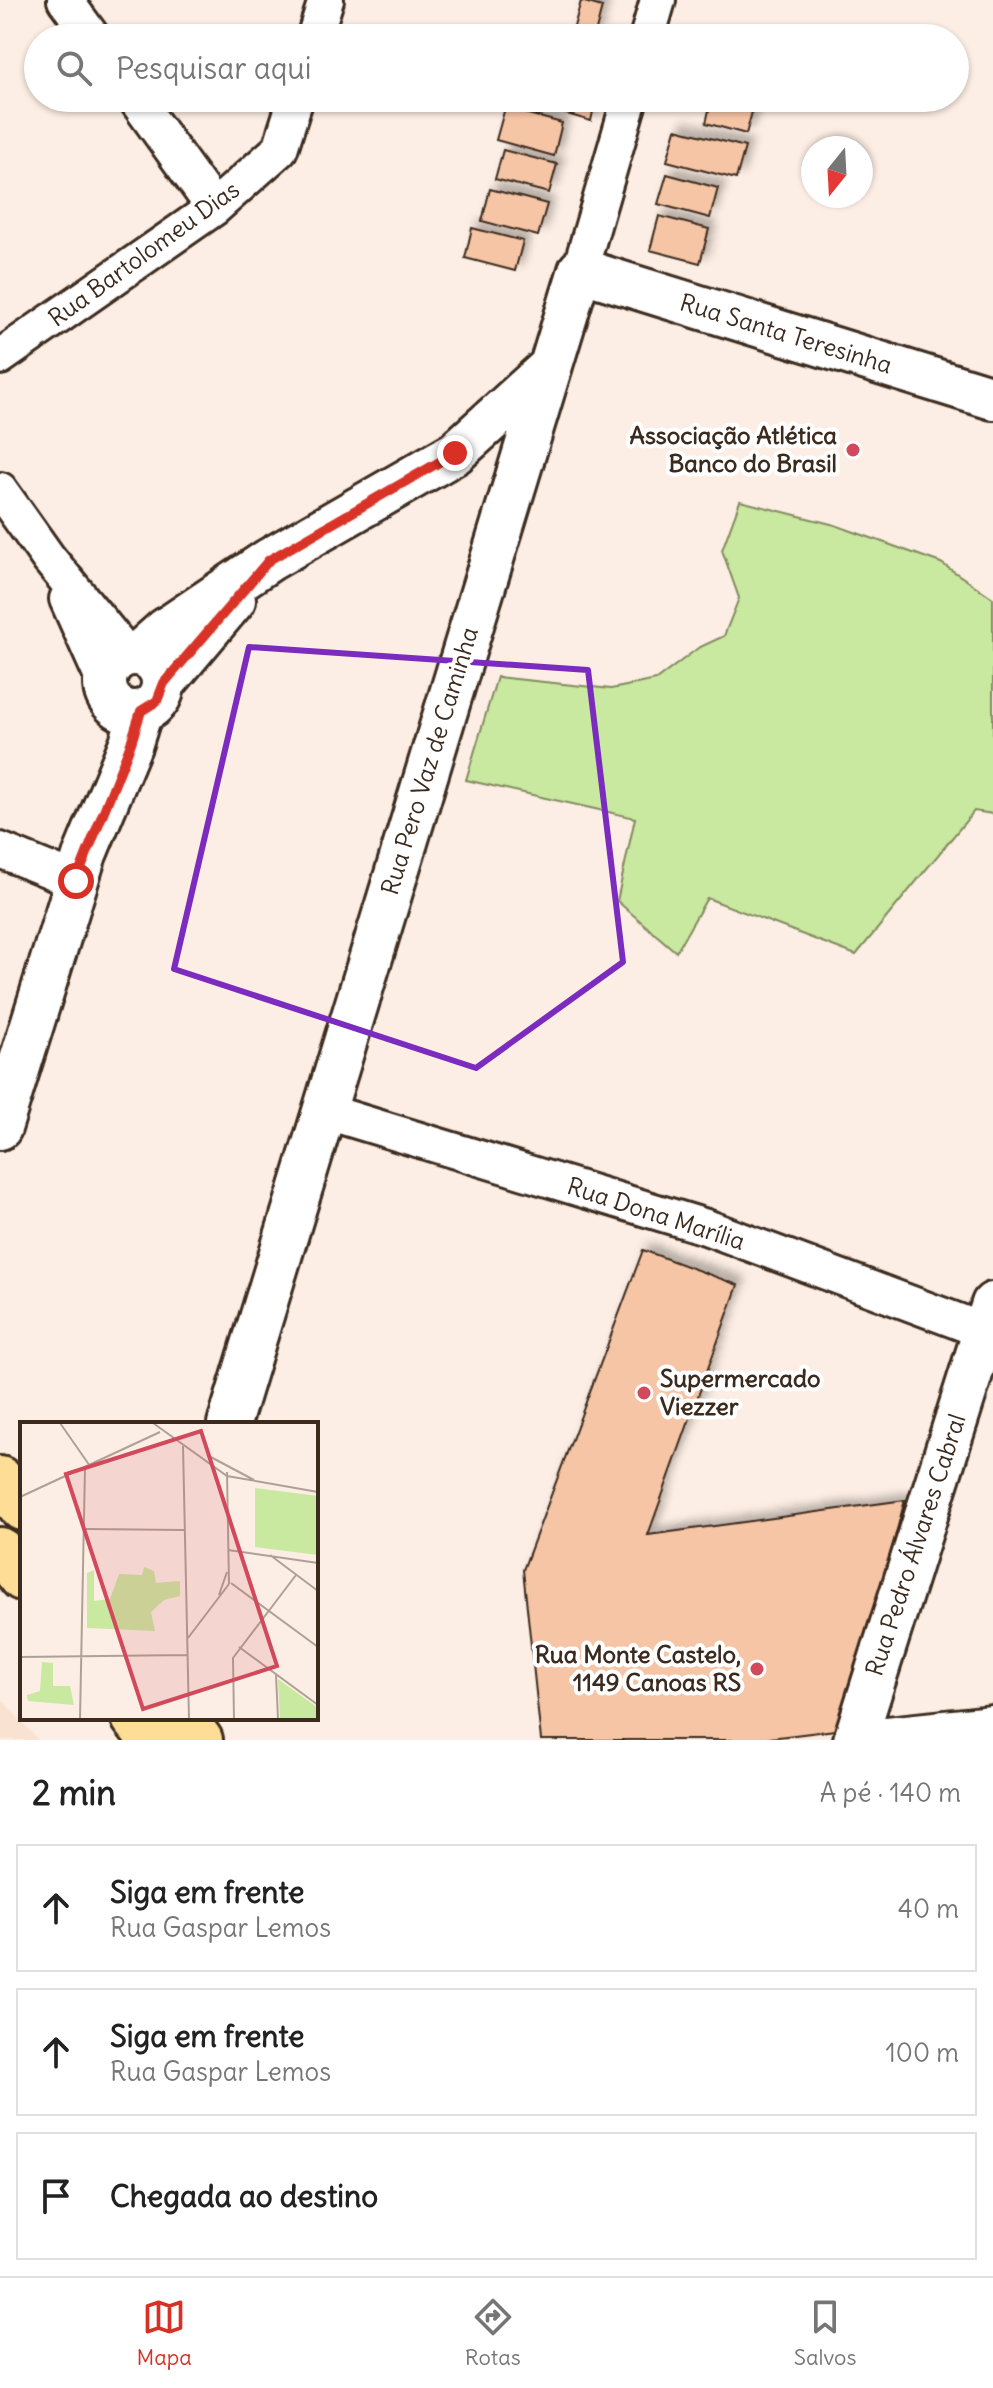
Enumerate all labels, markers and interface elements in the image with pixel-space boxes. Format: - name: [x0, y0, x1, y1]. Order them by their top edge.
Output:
- search box: [24, 24, 969, 112]
- icon: search: [52, 46, 96, 90]
- text: Pesquisar aqui: [116, 49, 312, 87]
- north arrow: [801, 136, 873, 208]
- street label: Rua Bartolomeu Dias: [42, 174, 245, 333]
- street label: Rua Santa Teresinha: [677, 287, 896, 380]
- place label: Associação Atlética Banco do Brasil: [629, 420, 837, 478]
- route end: [437, 435, 473, 471]
- marker: Associação Atlética Banco do Brasil: [844, 441, 862, 459]
- street label: Rua Pero Vaz de Caminha: [374, 623, 484, 898]
- route start: [58, 863, 94, 899]
- street label: Rua Dona Marília: [564, 1170, 749, 1256]
- place label: Supermercado Viezzer: [660, 1363, 821, 1421]
- marker: Supermercado Viezzer: [635, 1384, 653, 1402]
- street label: Rua Pedro Álvares Cabral: [859, 1410, 972, 1679]
- inset map: [20, 1422, 318, 1720]
- place label: Rua Monte Castelo, 1149 Canoas RS: [535, 1639, 741, 1697]
- marker: Rua Monte Castelo, 1149 Canoas RS: [748, 1660, 766, 1678]
- text: 2 min: [32, 1771, 116, 1814]
- text: A pé · 140 m: [820, 1776, 961, 1809]
- text: Siga em frente: [110, 1873, 304, 1911]
- icon: ahead: [34, 1886, 78, 1930]
- text: 40 m: [898, 1892, 959, 1925]
- text: Rua Gaspar Lemos: [110, 1911, 331, 1944]
- text: Siga em frente: [110, 2017, 304, 2055]
- icon: ahead: [34, 2030, 78, 2074]
- text: 100 m: [885, 2036, 959, 2069]
- text: Rua Gaspar Lemos: [110, 2055, 331, 2088]
- icon: arrive: [34, 2174, 78, 2218]
- text: Chegada ao destino: [110, 2177, 378, 2215]
- tab: Mapa: [136, 2295, 192, 2371]
- tab: Rotas: [465, 2295, 521, 2371]
- tab: Salvos: [794, 2295, 857, 2371]

